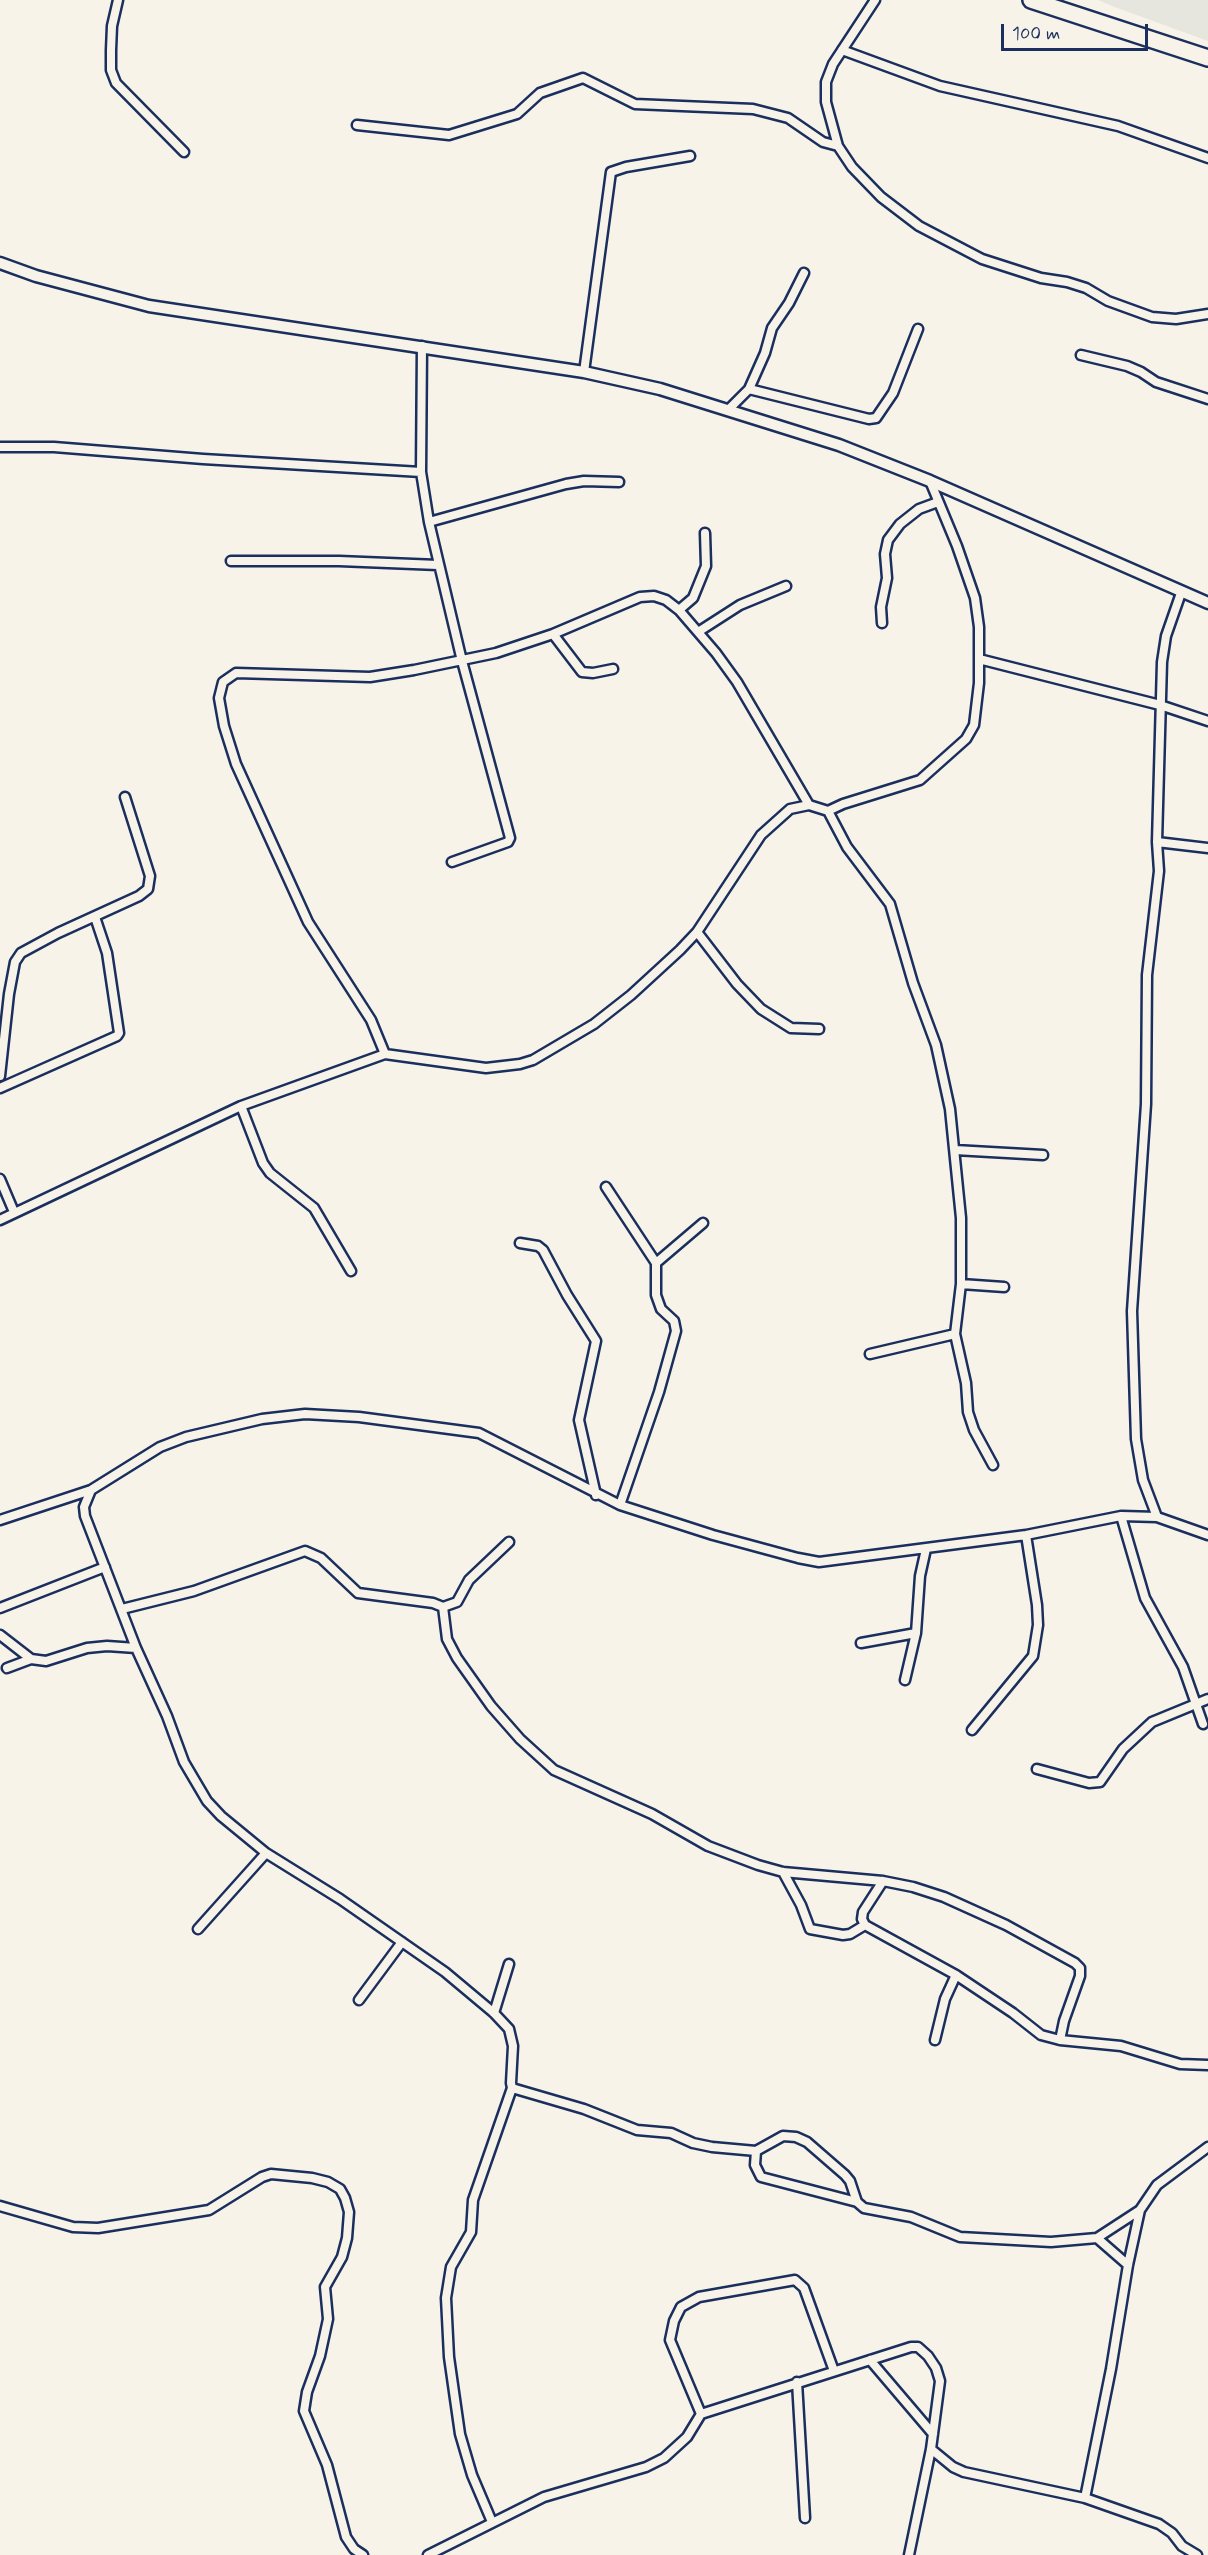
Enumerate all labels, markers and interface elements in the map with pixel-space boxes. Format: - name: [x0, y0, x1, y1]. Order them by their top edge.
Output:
- scale bar: [1004, 12, 1151, 50]
- text: 100 m: [1012, 22, 1060, 46]

